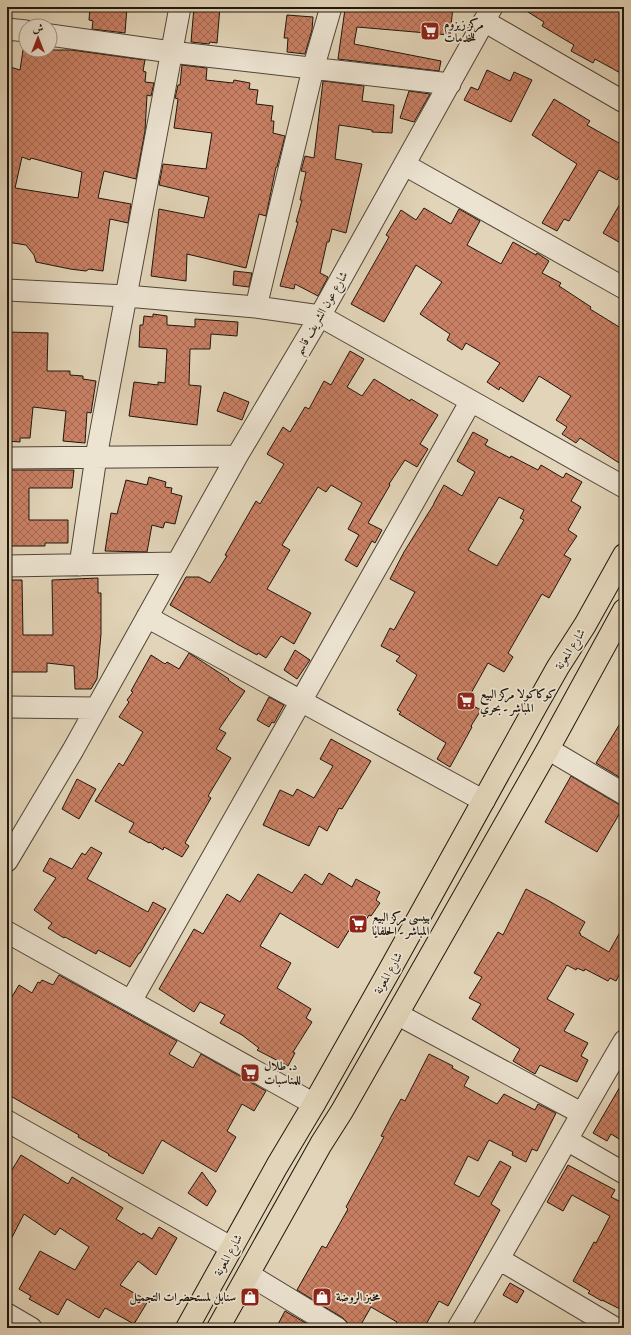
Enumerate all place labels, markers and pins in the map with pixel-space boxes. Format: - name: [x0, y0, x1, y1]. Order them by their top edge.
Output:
- place label: مركز زيزوم للخدمات: [444, 16, 484, 48]
- supermarket icon: مركز زيزوم للخدمات: [419, 20, 441, 42]
- place label: كوكاكولا مركز البيع المباشر - بحري: [480, 686, 556, 718]
- supermarket icon: كوكاكولا مركز البيع المباشر - بحري: [455, 690, 477, 712]
- place label: بيبسي مركز البيع المباشر - الحلفايا: [372, 909, 430, 941]
- supermarket icon: بيبسي مركز البيع المباشر - الحلفايا: [347, 913, 369, 935]
- place label: د. طلال للمناسبات: [264, 1058, 301, 1090]
- supermarket icon: د. طلال للمناسبات: [239, 1062, 261, 1084]
- shop icon: سنابل لمستحضرات التجميل: [239, 1286, 261, 1308]
- shop icon: مخبز الروضة: [311, 1286, 333, 1308]
- place label: سنابل لمستحضرات التجميل: [129, 1289, 236, 1307]
- place label: مخبز الروضة: [336, 1289, 381, 1307]

